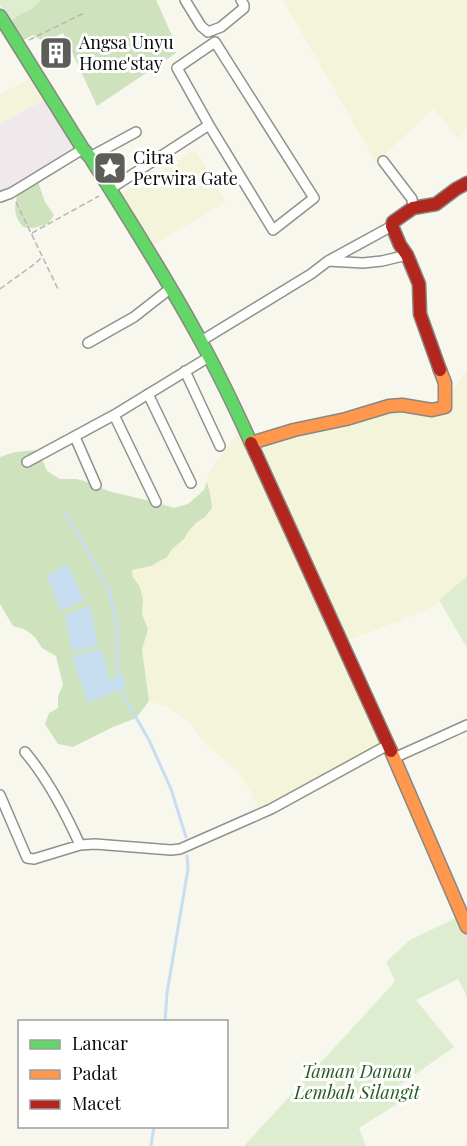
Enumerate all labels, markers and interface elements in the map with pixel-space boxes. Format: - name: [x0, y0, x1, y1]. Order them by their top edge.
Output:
- place label: Angsa Unyu Home'stay: [78, 30, 174, 75]
- building icon: Angsa Unyu Home'stay: [38, 35, 74, 71]
- place label: Citra Perwira Gate: [133, 145, 238, 190]
- place icon: Citra Perwira Gate: [92, 150, 128, 186]
- legend: [18, 1020, 228, 1128]
- text: Lancar: [72, 1031, 128, 1055]
- park label: Taman Danau Lembah Silangit: [293, 1059, 421, 1104]
- text: Padat: [72, 1061, 118, 1085]
- text: Macet: [72, 1091, 121, 1115]

